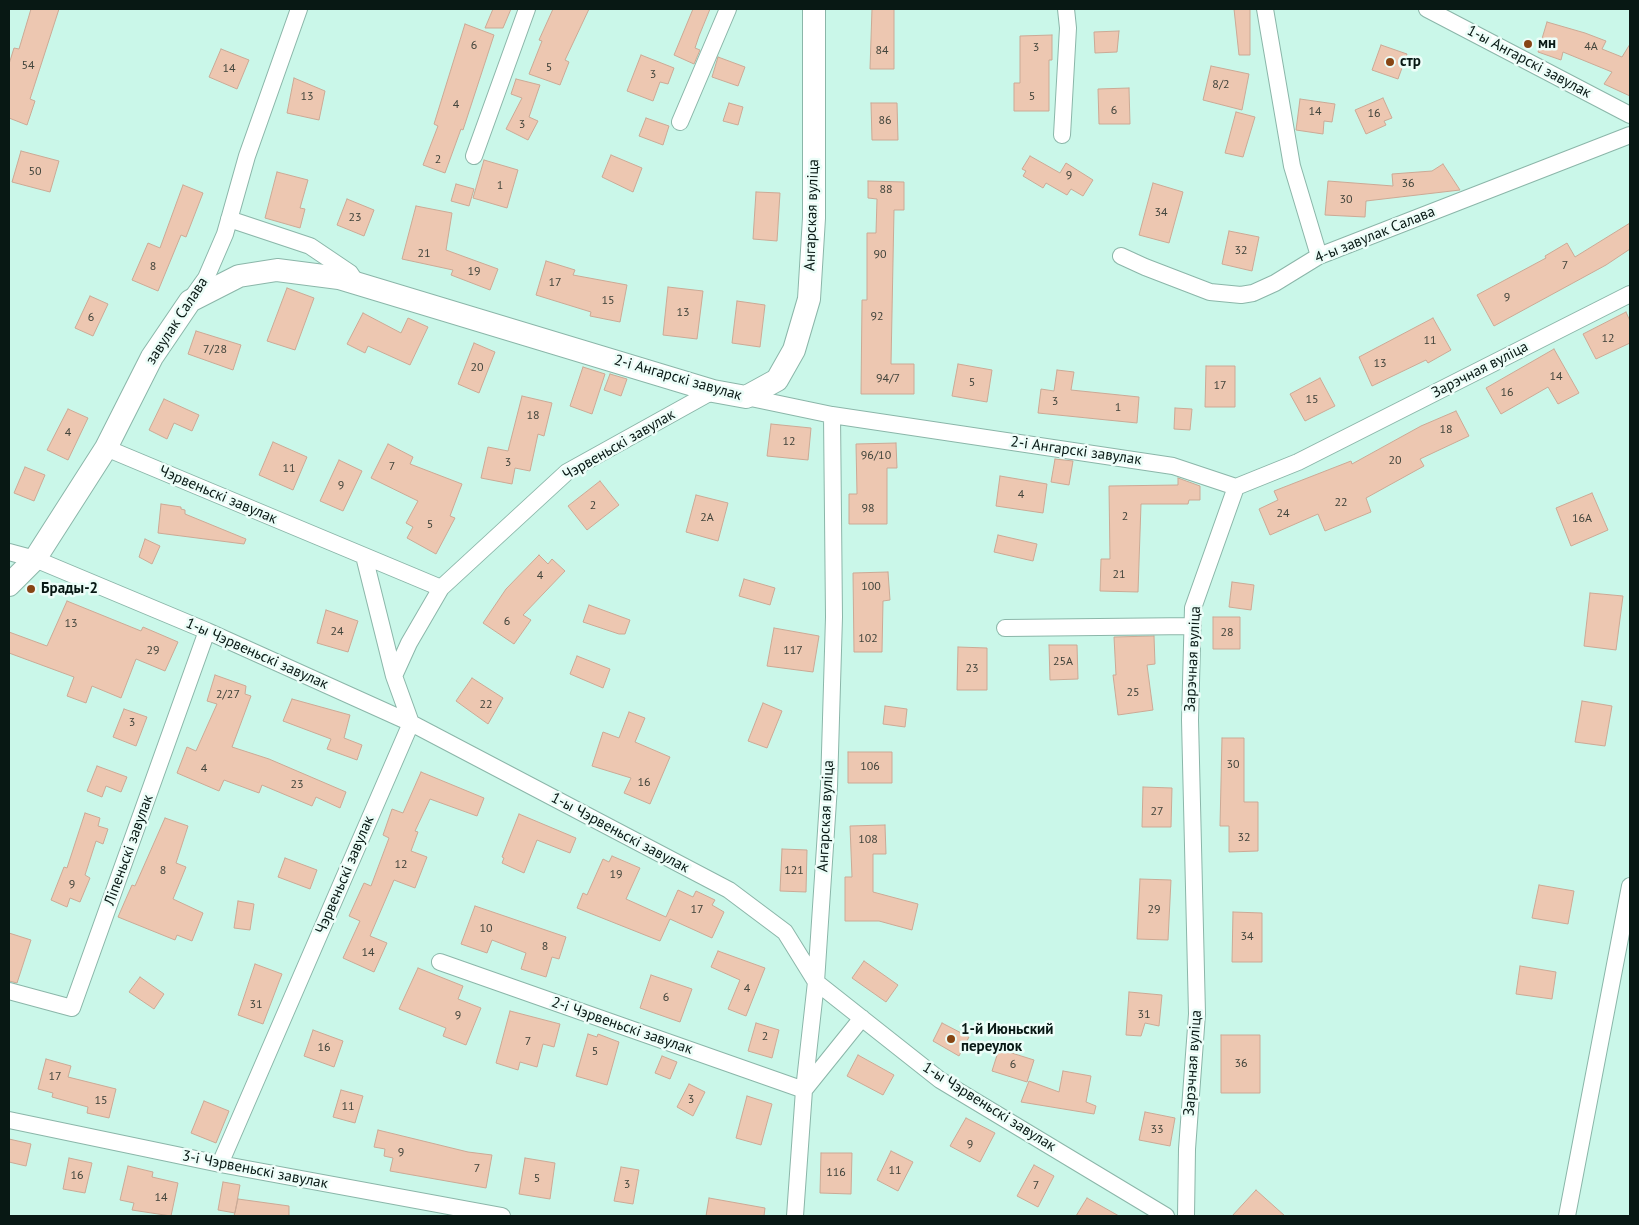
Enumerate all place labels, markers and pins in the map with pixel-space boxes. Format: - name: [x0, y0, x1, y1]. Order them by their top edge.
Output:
- place label: мн: [1538, 35, 1556, 53]
- marker: мн: [1522, 38, 1534, 50]
- place label: стр: [1400, 53, 1421, 71]
- marker: стр: [1384, 56, 1396, 68]
- place label: Брады-2: [41, 580, 98, 598]
- marker: Брады-2: [25, 583, 37, 595]
- place label: 1-й Июньский переулок: [961, 1021, 1053, 1056]
- marker: 1-й Июньский переулок: [945, 1033, 957, 1045]

